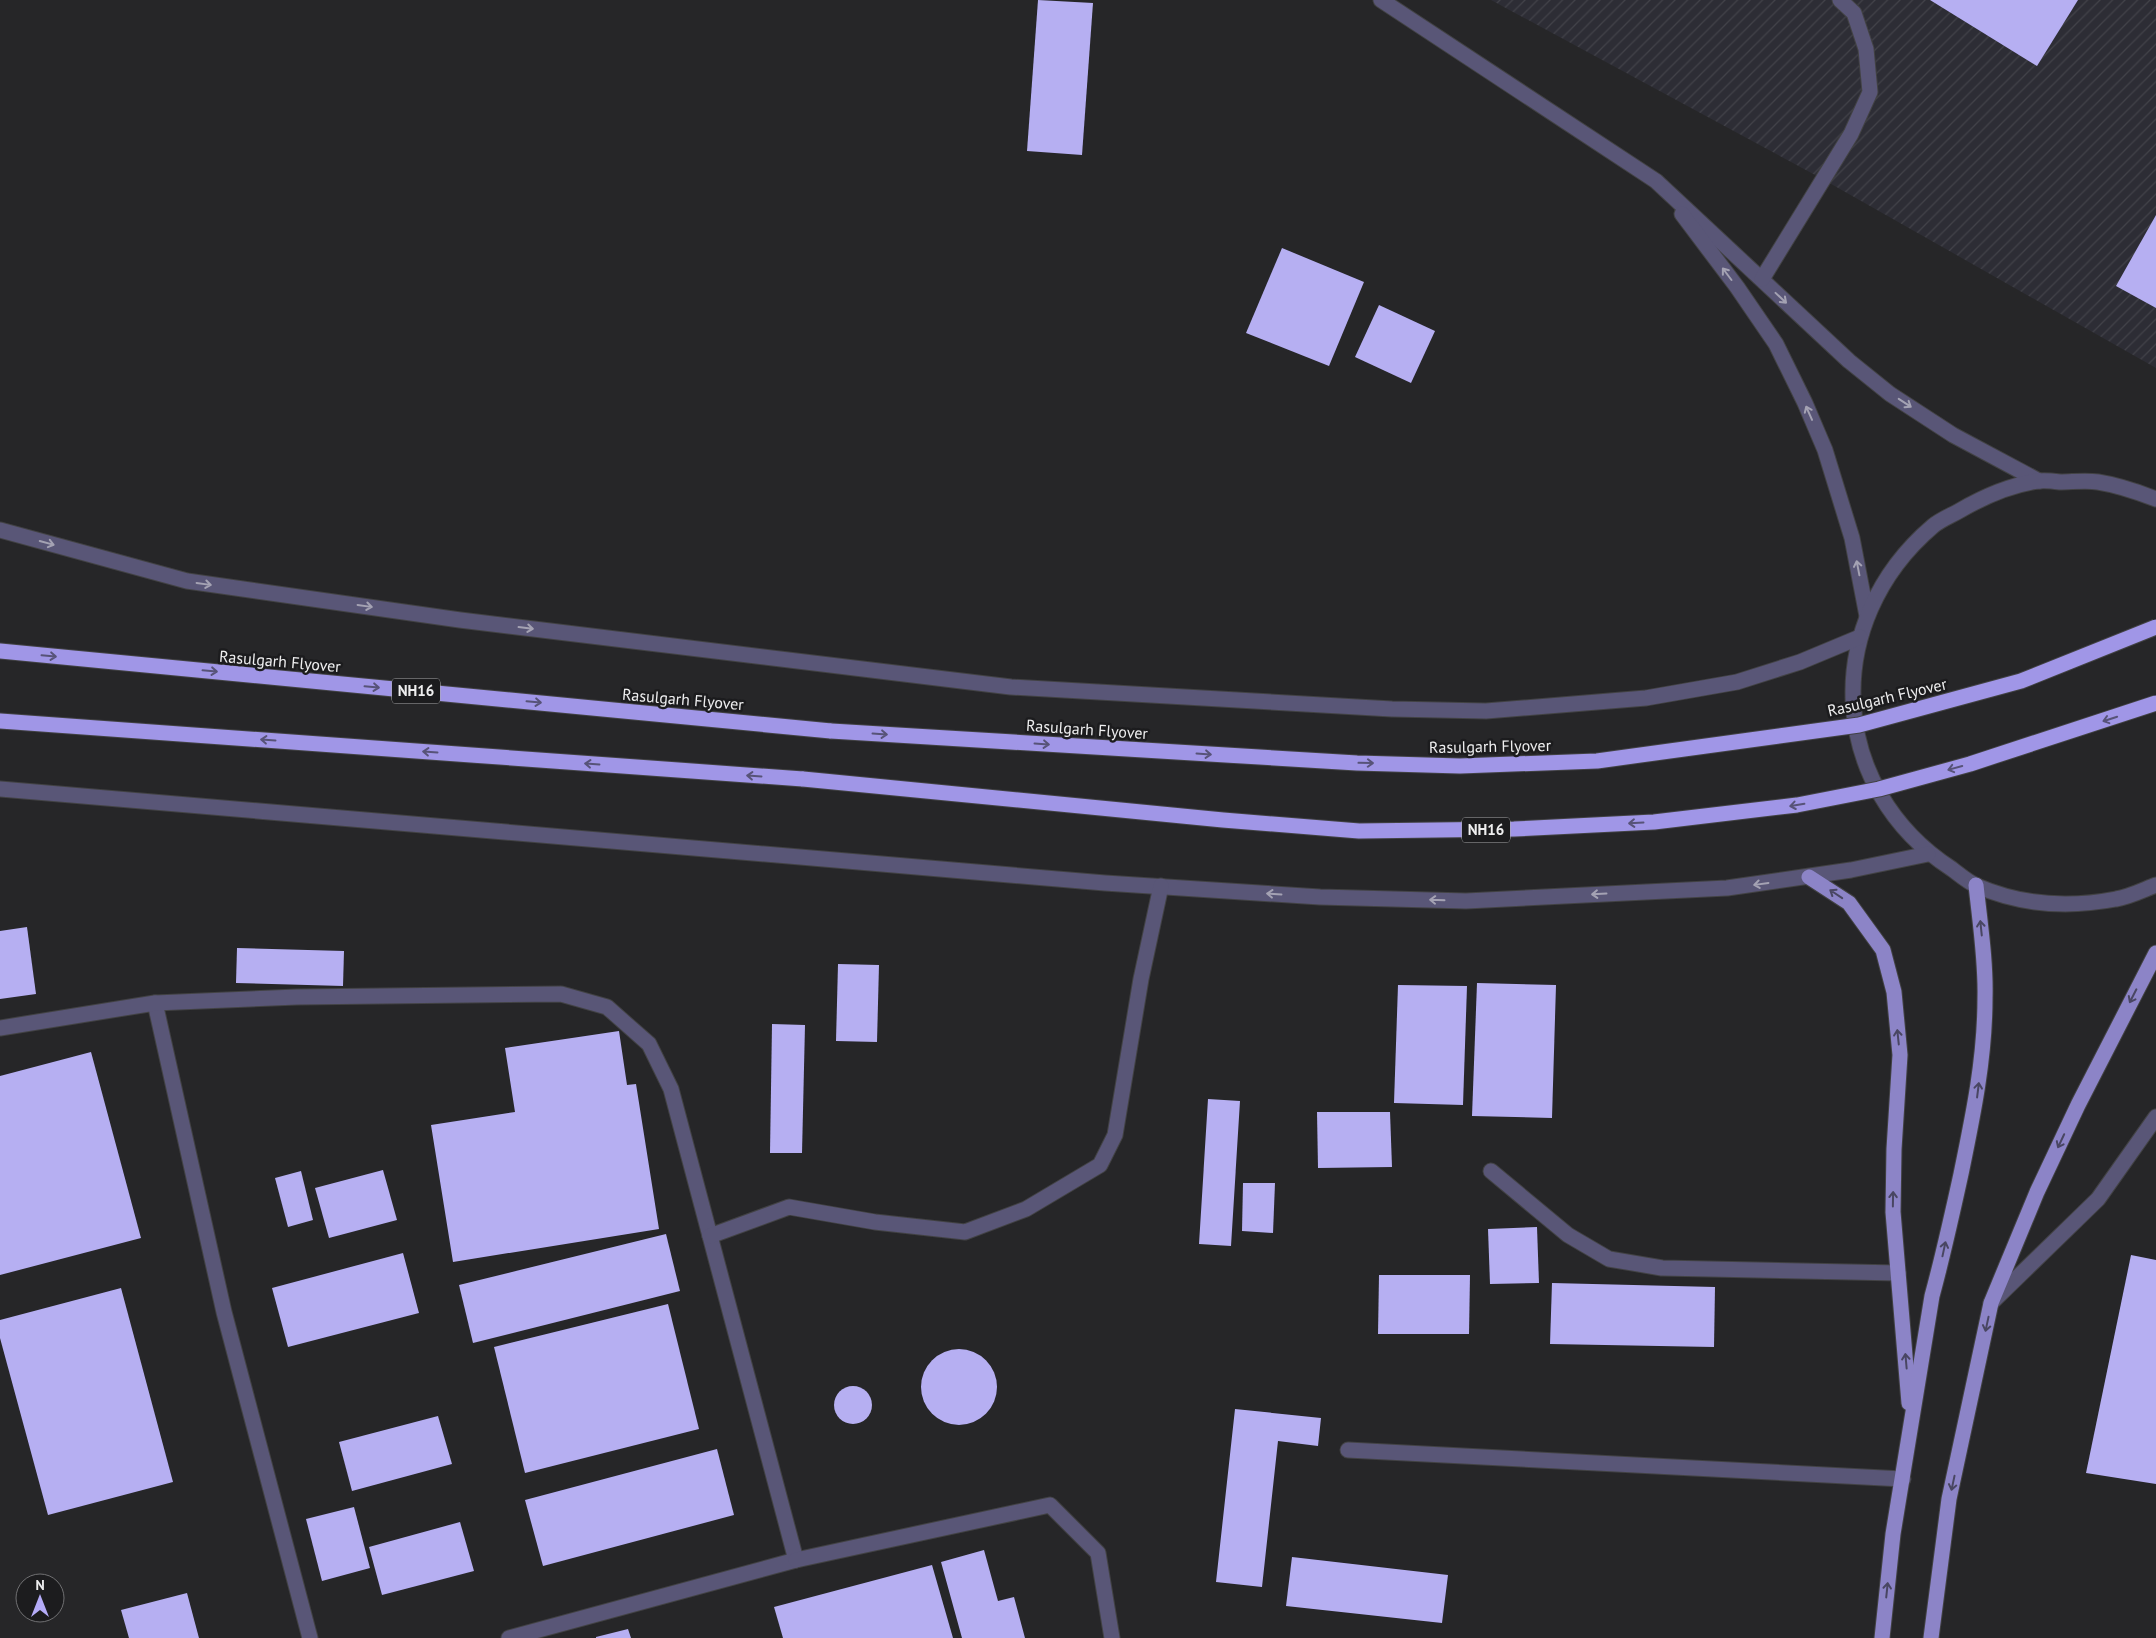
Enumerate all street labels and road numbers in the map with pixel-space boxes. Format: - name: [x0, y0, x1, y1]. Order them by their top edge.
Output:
- street label: Rasulgarh Flyover: [218, 646, 342, 676]
- street label: Rasulgarh Flyover: [1825, 673, 1949, 720]
- road number: NH16: [392, 678, 440, 704]
- street label: Rasulgarh Flyover: [621, 684, 745, 714]
- street label: Rasulgarh Flyover: [1025, 715, 1149, 743]
- street label: Rasulgarh Flyover: [1429, 735, 1552, 757]
- road number: NH16: [1462, 818, 1510, 842]

